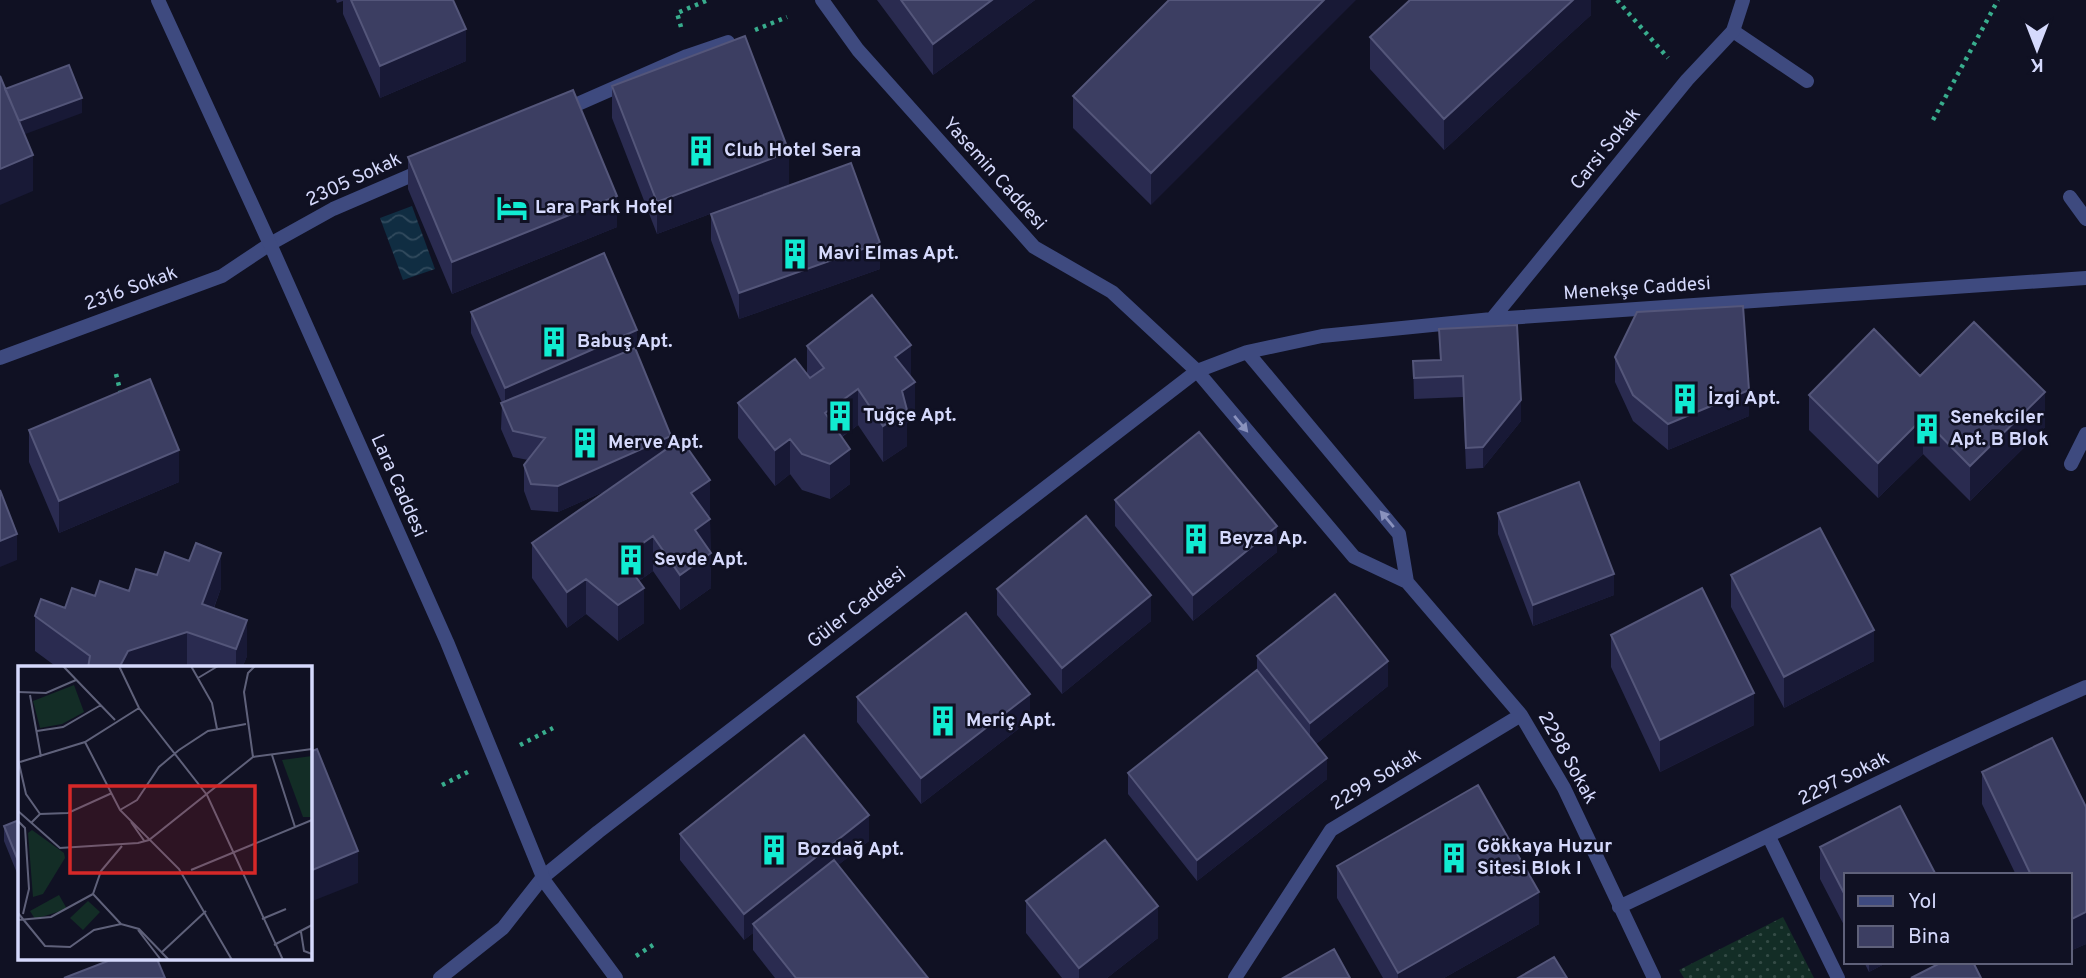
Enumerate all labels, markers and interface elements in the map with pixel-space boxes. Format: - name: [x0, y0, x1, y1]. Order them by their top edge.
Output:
- north arrow: [2002, 14, 2072, 84]
- text: K: [2030, 52, 2044, 76]
- street label: Carsi Sokak: [1565, 103, 1647, 195]
- street label: Yasemin Caddesi: [937, 113, 1051, 235]
- building icon: Club Hotel Sera: [684, 134, 718, 168]
- place label: Club Hotel Sera: [724, 139, 861, 163]
- street label: 2305 Sokak: [302, 147, 406, 213]
- hotel icon: Lara Park Hotel: [495, 191, 529, 225]
- place label: Lara Park Hotel: [535, 196, 673, 220]
- building icon: Mavi Elmas Apt.: [778, 237, 812, 271]
- place label: Mavi Elmas Apt.: [818, 242, 959, 266]
- street label: 2316 Sokak: [81, 261, 181, 317]
- street label: Menekşe Caddesi: [1562, 272, 1712, 306]
- building icon: Babuş Apt.: [537, 325, 571, 359]
- place label: Babuş Apt.: [577, 330, 673, 354]
- building icon: İzgi Apt.: [1668, 382, 1702, 416]
- place label: İzgi Apt.: [1708, 386, 1780, 411]
- building icon: Tuğçe Apt.: [823, 399, 857, 433]
- place label: Tuğçe Apt.: [863, 404, 956, 428]
- place label: Senekciler Apt. B Blok: [1950, 406, 2049, 452]
- building icon: Senekciler Apt. B Blok: [1910, 412, 1944, 446]
- one-way arrow: [1233, 415, 1248, 432]
- building icon: Merve Apt.: [568, 426, 602, 460]
- street label: Lara Caddesi: [365, 431, 431, 541]
- place label: Merve Apt.: [608, 431, 703, 455]
- one-way arrow: [1379, 510, 1395, 528]
- building icon: Beyza Ap.: [1179, 522, 1213, 556]
- place label: Beyza Ap.: [1219, 527, 1307, 551]
- building icon: Sevde Apt.: [614, 543, 648, 577]
- place label: Sevde Apt.: [654, 548, 748, 572]
- street label: Güler Caddesi: [803, 562, 911, 654]
- inset map: [18, 666, 312, 960]
- building icon: Meriç Apt.: [926, 704, 960, 738]
- street label: 2298 Sokak: [1532, 708, 1602, 808]
- place label: Meriç Apt.: [966, 709, 1056, 733]
- street label: 2299 Sokak: [1326, 744, 1426, 816]
- street label: 2297 Sokak: [1794, 747, 1894, 811]
- building icon: Bozdağ Apt.: [757, 833, 791, 867]
- place label: Gökkaya Huzur Sitesi Blok I: [1477, 835, 1612, 881]
- place label: Bozdağ Apt.: [797, 838, 904, 862]
- building icon: Gökkaya Huzur Sitesi Blok I: [1437, 841, 1471, 875]
- legend: [1844, 873, 2072, 964]
- text: Yol: [1908, 889, 1937, 916]
- text: Bina: [1908, 924, 1950, 951]

